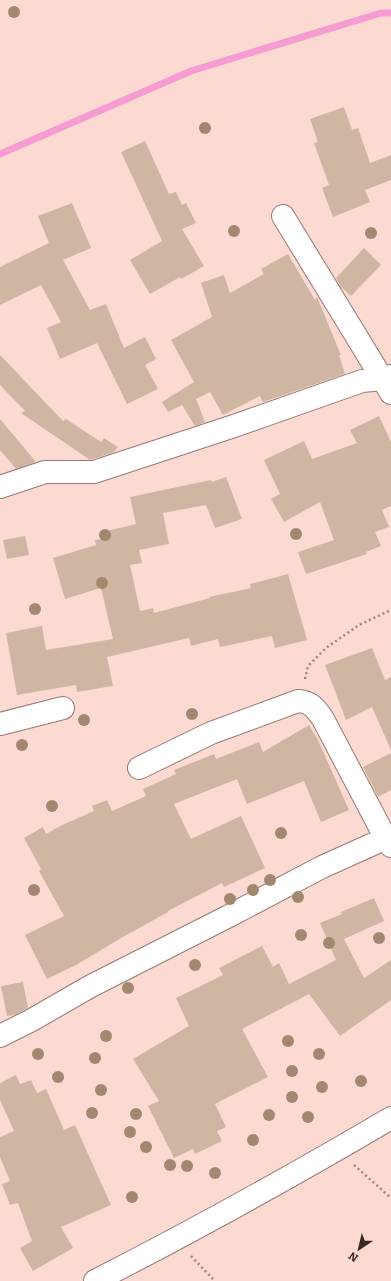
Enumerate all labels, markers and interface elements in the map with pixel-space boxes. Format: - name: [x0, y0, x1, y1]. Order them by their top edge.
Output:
- north arrow: [339, 1229, 379, 1269]
- text: N: [346, 1249, 361, 1265]

